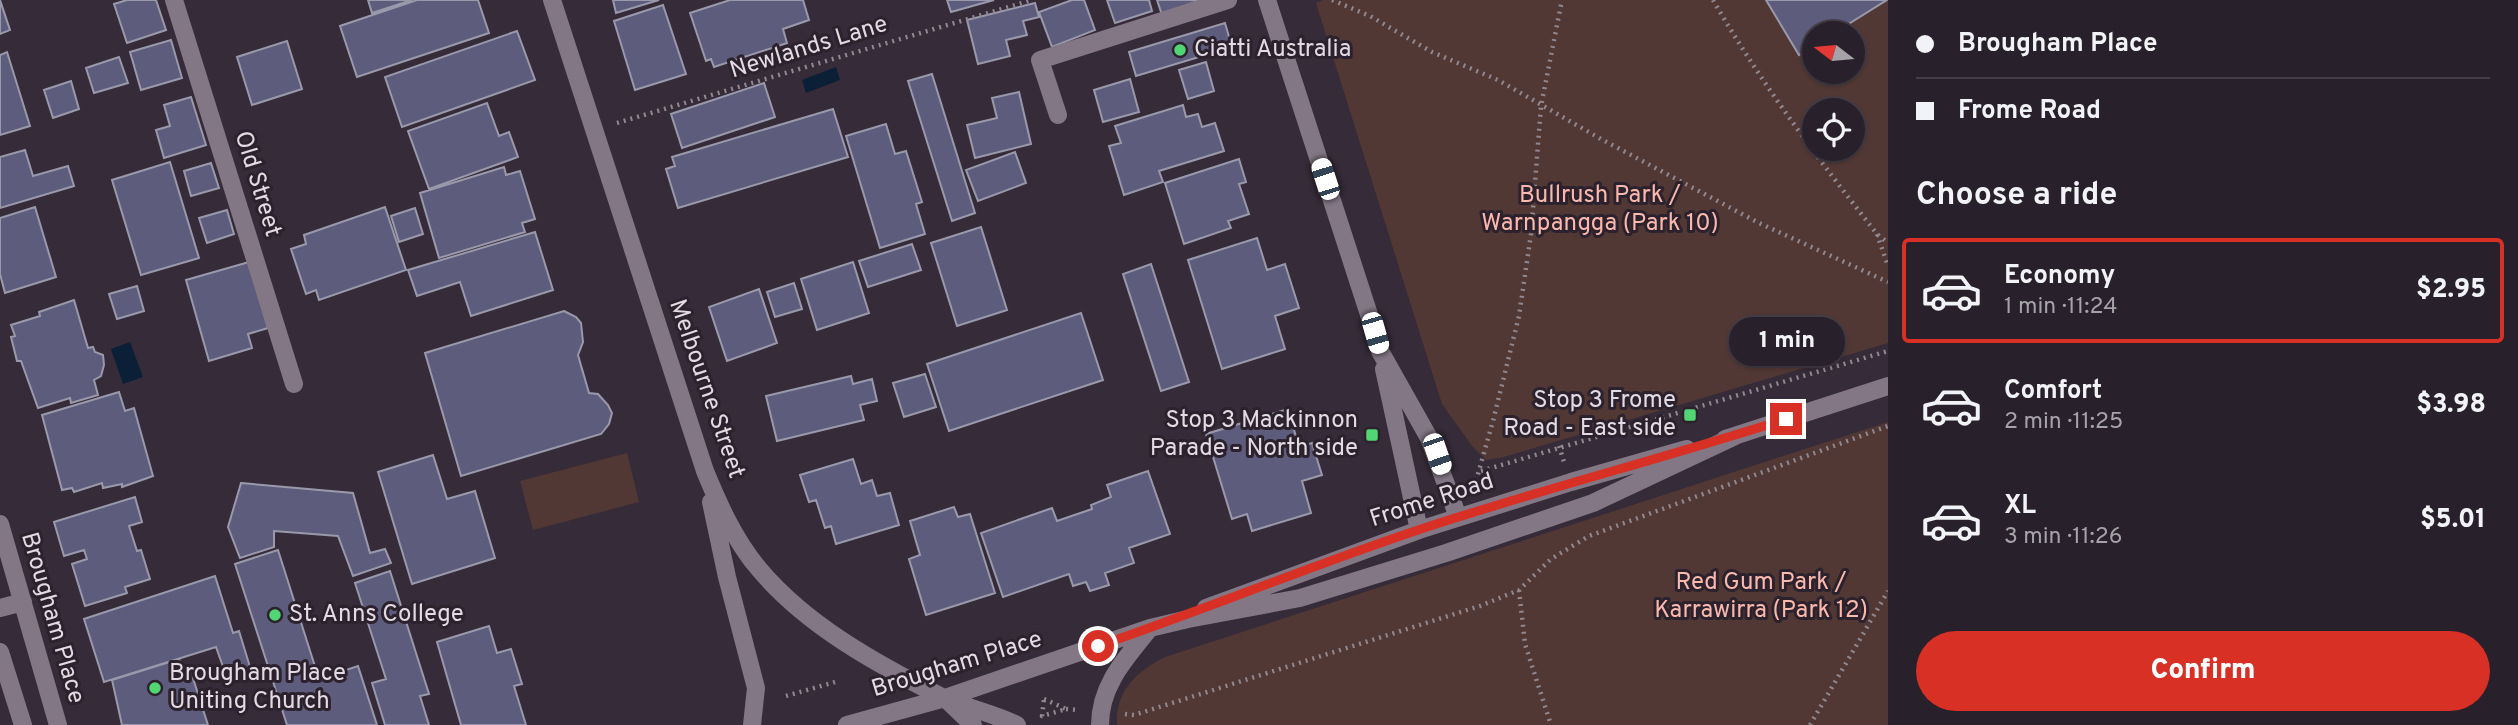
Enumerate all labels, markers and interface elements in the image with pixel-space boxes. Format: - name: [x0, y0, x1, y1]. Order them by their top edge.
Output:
- street label: Newlands Lane: [726, 10, 892, 86]
- north arrow: [1802, 21, 1866, 84]
- map controls: [1802, 21, 1865, 161]
- text: Brougham Place: [1958, 28, 2158, 61]
- place label: Ciatti Australia: [1194, 35, 1351, 65]
- marker: Ciatti Australia: [1172, 42, 1188, 58]
- text: Frome Road: [1958, 95, 2101, 128]
- button: locate: [1802, 98, 1865, 161]
- street label: Old Street: [227, 127, 287, 241]
- car: [1309, 156, 1342, 202]
- text: Choose a ride: [1916, 176, 2117, 216]
- park label: Bullrush Park / Warnpangga (Park 10): [1481, 181, 1719, 239]
- icon: car: [1920, 259, 1983, 322]
- text: Economy: [2004, 260, 2115, 293]
- text: $2.95: [2416, 274, 2486, 307]
- text: 1 min · 11:24: [2004, 293, 2118, 322]
- street label: Melbourne Street: [661, 296, 751, 482]
- car: [1360, 310, 1391, 356]
- callout: 1 min: [1728, 318, 1844, 366]
- text: 1 min: [1759, 327, 1815, 356]
- icon: car: [1920, 374, 1983, 437]
- text: Comfort: [2004, 375, 2102, 408]
- place label: Stop 3 Frome Road - East side: [1503, 386, 1676, 444]
- text: $3.98: [2416, 389, 2486, 422]
- route end: [1770, 403, 1802, 435]
- place label: Stop 3 Mackinnon Parade - North side: [1150, 406, 1358, 464]
- marker: Stop 3 Frome Road - East side: [1682, 407, 1698, 423]
- text: 2 min · 11:25: [2004, 408, 2123, 437]
- marker: Stop 3 Mackinnon Parade - North side: [1364, 427, 1380, 443]
- car: [1421, 431, 1454, 477]
- street label: Frome Road: [1366, 467, 1498, 535]
- icon: car: [1920, 489, 1983, 552]
- text: XL: [2004, 490, 2036, 523]
- text: $5.01: [2420, 504, 2486, 537]
- text: 3 min · 11:26: [2004, 523, 2122, 552]
- street label: Brougham Place: [13, 529, 91, 707]
- park label: Red Gum Park / Karrawirra (Park 12): [1654, 568, 1868, 626]
- place label: St. Anns College: [289, 600, 464, 630]
- marker: St. Anns College: [267, 607, 283, 623]
- street label: Brougham Place: [868, 625, 1046, 705]
- route start: [1082, 630, 1114, 662]
- button: Confirm: [1916, 631, 2490, 711]
- place label: Brougham Place Uniting Church: [169, 659, 346, 717]
- marker: Brougham Place Uniting Church: [147, 680, 163, 696]

